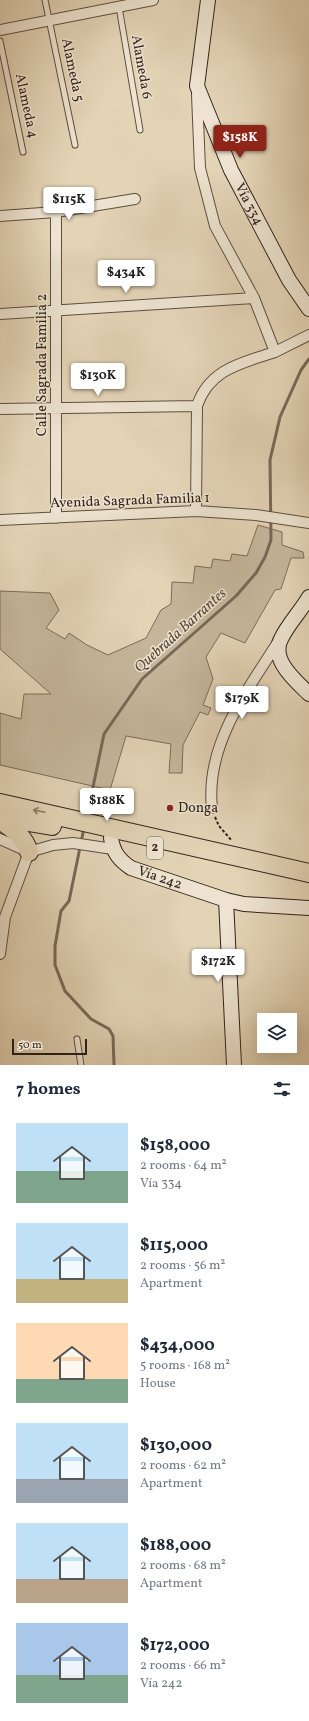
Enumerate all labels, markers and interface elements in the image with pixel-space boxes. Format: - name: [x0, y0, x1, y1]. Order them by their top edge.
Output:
- street label: Alameda 6: [126, 33, 156, 101]
- street label: Alameda 5: [56, 37, 88, 103]
- street label: Alameda 4: [10, 72, 42, 140]
- pin: $158K: [212, 125, 268, 159]
- text: $158K: [222, 129, 258, 147]
- street label: Vía 334: [230, 180, 268, 229]
- pin: $115K: [41, 187, 97, 221]
- text: $115K: [52, 191, 86, 209]
- pin: $434K: [98, 260, 154, 294]
- text: $434K: [107, 264, 145, 282]
- street label: Calle Sagrada Familia 2: [33, 294, 52, 436]
- pin: $130K: [70, 363, 126, 397]
- text: $130K: [80, 367, 116, 385]
- street label: Avenida Sagrada Familia 1: [50, 489, 210, 513]
- water label: Quebrada Barrantes: [130, 583, 232, 678]
- pin: $179K: [214, 686, 270, 720]
- text: $179K: [224, 690, 260, 708]
- pin: $188K: [79, 788, 135, 822]
- text: $188K: [89, 792, 125, 810]
- place label: Donga: [178, 799, 218, 818]
- marker: Donga: [165, 803, 175, 813]
- one-way arrow: [33, 807, 46, 815]
- road number: 2: [147, 837, 163, 859]
- street label: Vía 242: [135, 861, 185, 894]
- pin: $172K: [190, 949, 246, 983]
- text: $172K: [201, 953, 235, 971]
- map controls: [257, 1013, 297, 1053]
- button: layers: [257, 1013, 297, 1053]
- scale bar: [12, 1037, 87, 1056]
- text: 50 m: [18, 1038, 42, 1053]
- text: 7 homes: [16, 1078, 81, 1101]
- icon: filters: [271, 1078, 293, 1100]
- text: $158,000: [140, 1134, 210, 1157]
- icon: home: [48, 1139, 96, 1187]
- text: 2 rooms · 64 m²: [140, 1157, 227, 1175]
- text: Vía 334: [140, 1175, 182, 1193]
- text: $115,000: [140, 1234, 208, 1257]
- icon: home: [48, 1239, 96, 1287]
- text: 2 rooms · 56 m²: [140, 1257, 225, 1275]
- text: Apartment: [140, 1275, 203, 1293]
- text: $434,000: [140, 1334, 215, 1357]
- icon: home: [48, 1339, 96, 1387]
- text: 5 rooms · 168 m²: [140, 1357, 230, 1375]
- text: House: [140, 1375, 176, 1393]
- text: $130,000: [140, 1434, 212, 1457]
- icon: home: [48, 1439, 96, 1487]
- text: 2 rooms · 62 m²: [140, 1457, 226, 1475]
- text: Apartment: [140, 1475, 203, 1493]
- text: $188,000: [140, 1534, 211, 1557]
- icon: home: [48, 1539, 96, 1587]
- text: 2 rooms · 68 m²: [140, 1557, 226, 1575]
- text: Apartment: [140, 1575, 203, 1593]
- text: $172,000: [140, 1634, 210, 1657]
- icon: home: [48, 1639, 96, 1687]
- text: 2 rooms · 66 m²: [140, 1657, 226, 1675]
- text: Vía 242: [140, 1675, 182, 1693]

